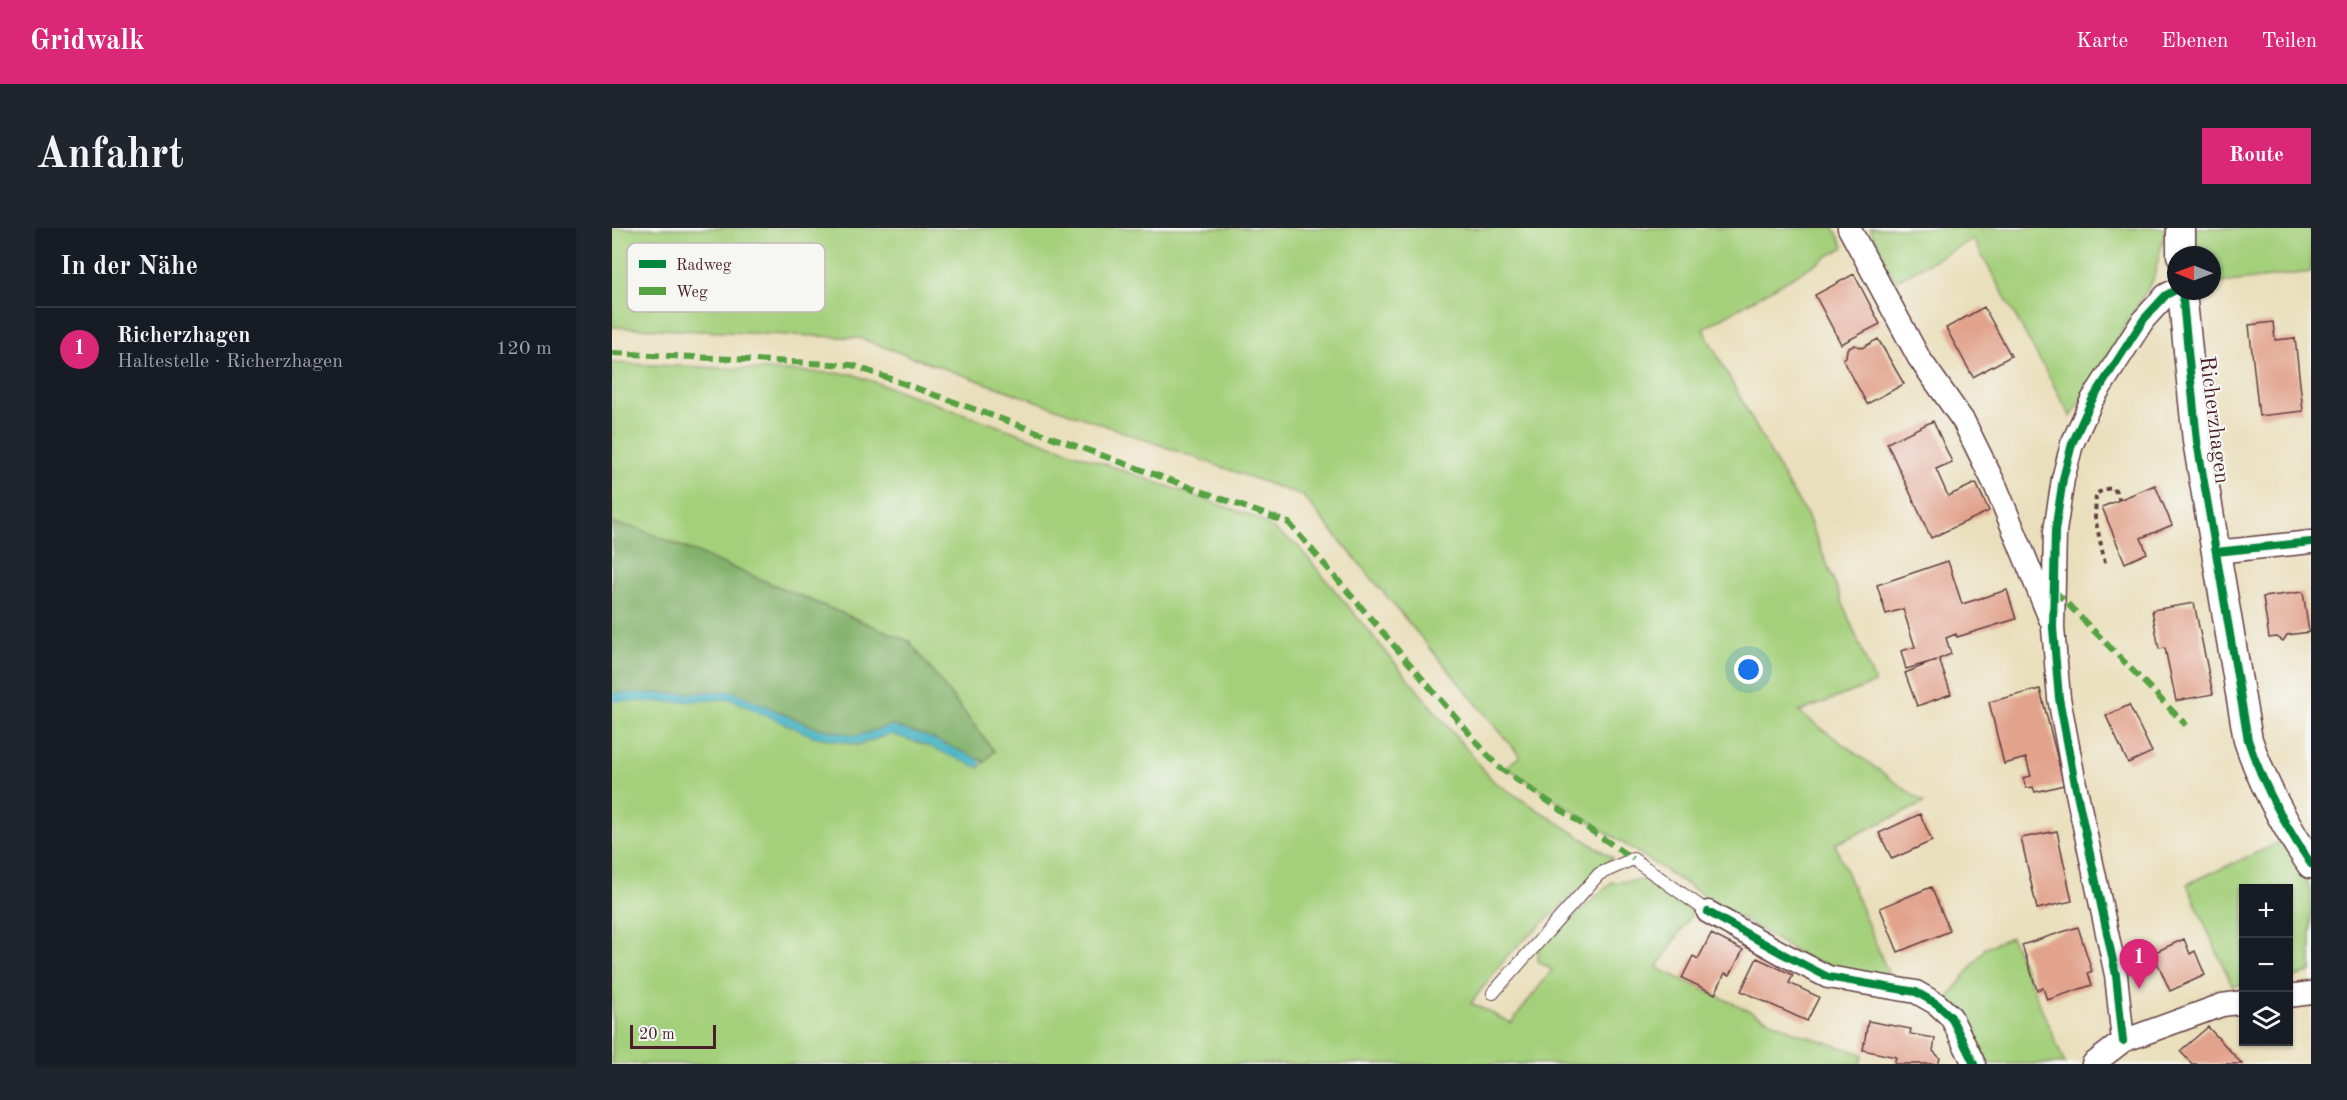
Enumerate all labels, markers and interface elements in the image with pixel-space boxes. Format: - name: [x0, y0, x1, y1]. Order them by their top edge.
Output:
- text: Gridwalk: [30, 28, 145, 56]
- text: Karte: [2076, 31, 2128, 52]
- text: Ebenen: [2161, 31, 2228, 52]
- text: Teilen: [2261, 31, 2317, 52]
- button: Route: [2202, 128, 2311, 184]
- text: Anfahrt: [36, 135, 184, 177]
- legend: [627, 243, 825, 312]
- north arrow: [2167, 246, 2221, 300]
- text: In der Nähe: [60, 254, 198, 280]
- text: Radweg: [676, 258, 732, 274]
- text: Weg: [676, 285, 708, 301]
- text: Richerzhagen: [117, 325, 251, 347]
- text: 1: [74, 339, 85, 359]
- text: 120 m: [496, 339, 552, 359]
- text: Haltestelle · Richerzhagen: [117, 352, 343, 372]
- street label: Richerzhagen: [2195, 355, 2233, 485]
- your location: [1734, 655, 1763, 684]
- map controls: [2239, 884, 2293, 1046]
- button: +: [2239, 884, 2293, 938]
- button: −: [2239, 938, 2293, 992]
- pin: 1: [2120, 940, 2158, 989]
- button: layers: [2239, 992, 2293, 1046]
- scale bar: [630, 1022, 716, 1050]
- text: 20 m: [639, 1027, 675, 1043]

